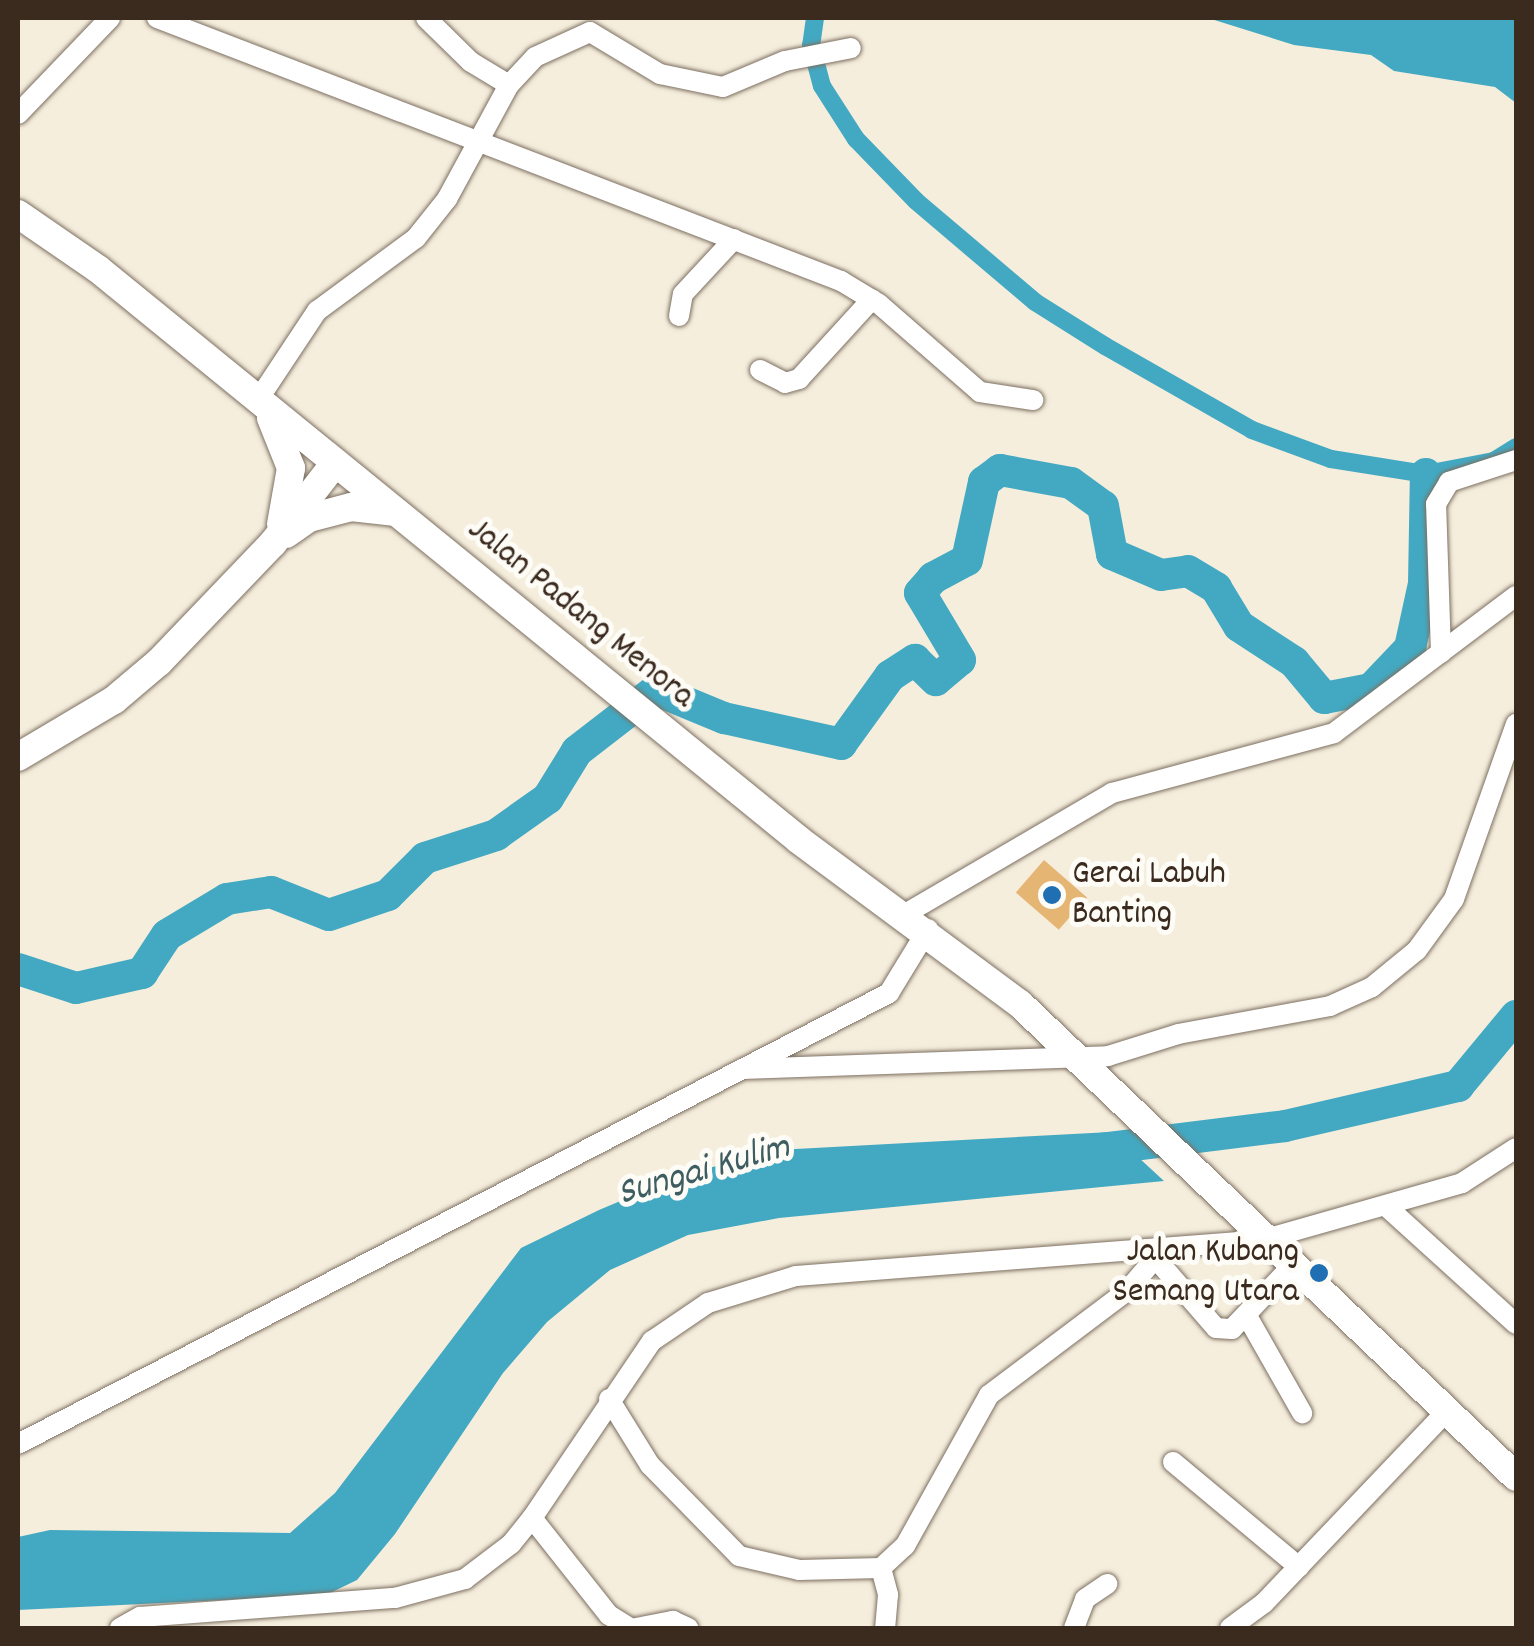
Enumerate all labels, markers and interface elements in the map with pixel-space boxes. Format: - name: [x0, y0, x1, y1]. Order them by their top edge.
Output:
- street label: Jalan Padang Menora: [458, 510, 702, 718]
- place label: Gerai Labuh Banting: [1072, 854, 1226, 936]
- marker: Gerai Labuh Banting: [1041, 884, 1063, 906]
- water label: Sungai Kulim: [613, 1126, 795, 1218]
- place label: Jalan Kubang Semang Utara: [1113, 1232, 1299, 1314]
- marker: Jalan Kubang Semang Utara: [1308, 1262, 1330, 1284]

